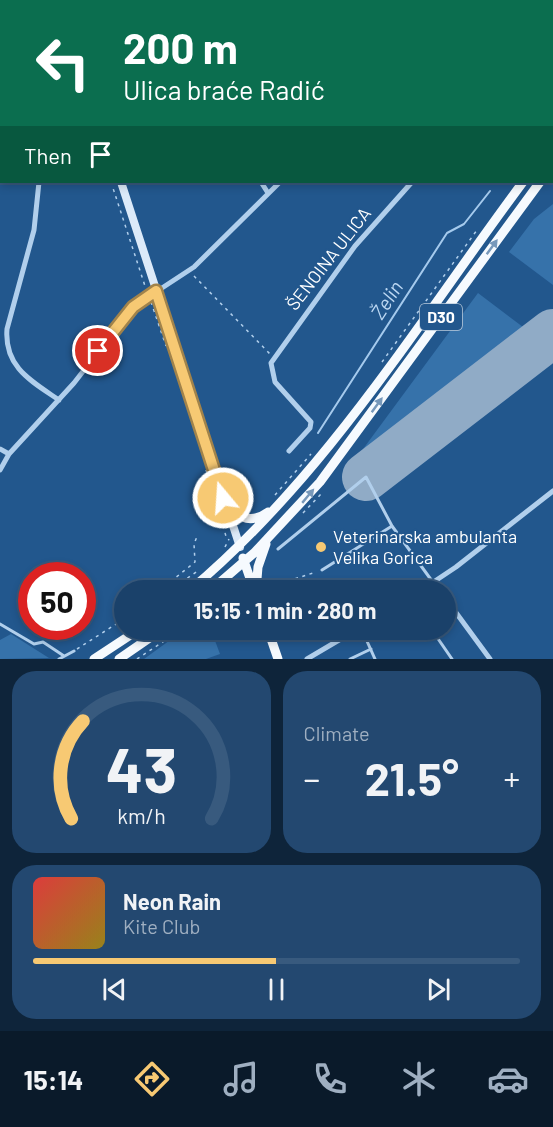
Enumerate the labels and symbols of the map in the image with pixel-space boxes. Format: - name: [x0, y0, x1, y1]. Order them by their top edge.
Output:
- street label: ŠENOINA ULICA: [281, 203, 375, 314]
- one-way arrow: [485, 240, 497, 255]
- water label: Želin: [365, 276, 407, 323]
- road number: D30: [420, 304, 462, 330]
- pin: [72, 325, 123, 376]
- one-way arrow: [371, 398, 383, 414]
- position arrow: [191, 466, 255, 530]
- one-way arrow: [301, 489, 314, 504]
- place label: Veterinarska ambulanta Velika Gorica: [333, 525, 517, 568]
- marker: Veterinarska ambulanta Velika Gorica: [314, 540, 328, 554]
- speed limit sign: 50: [18, 562, 96, 640]

